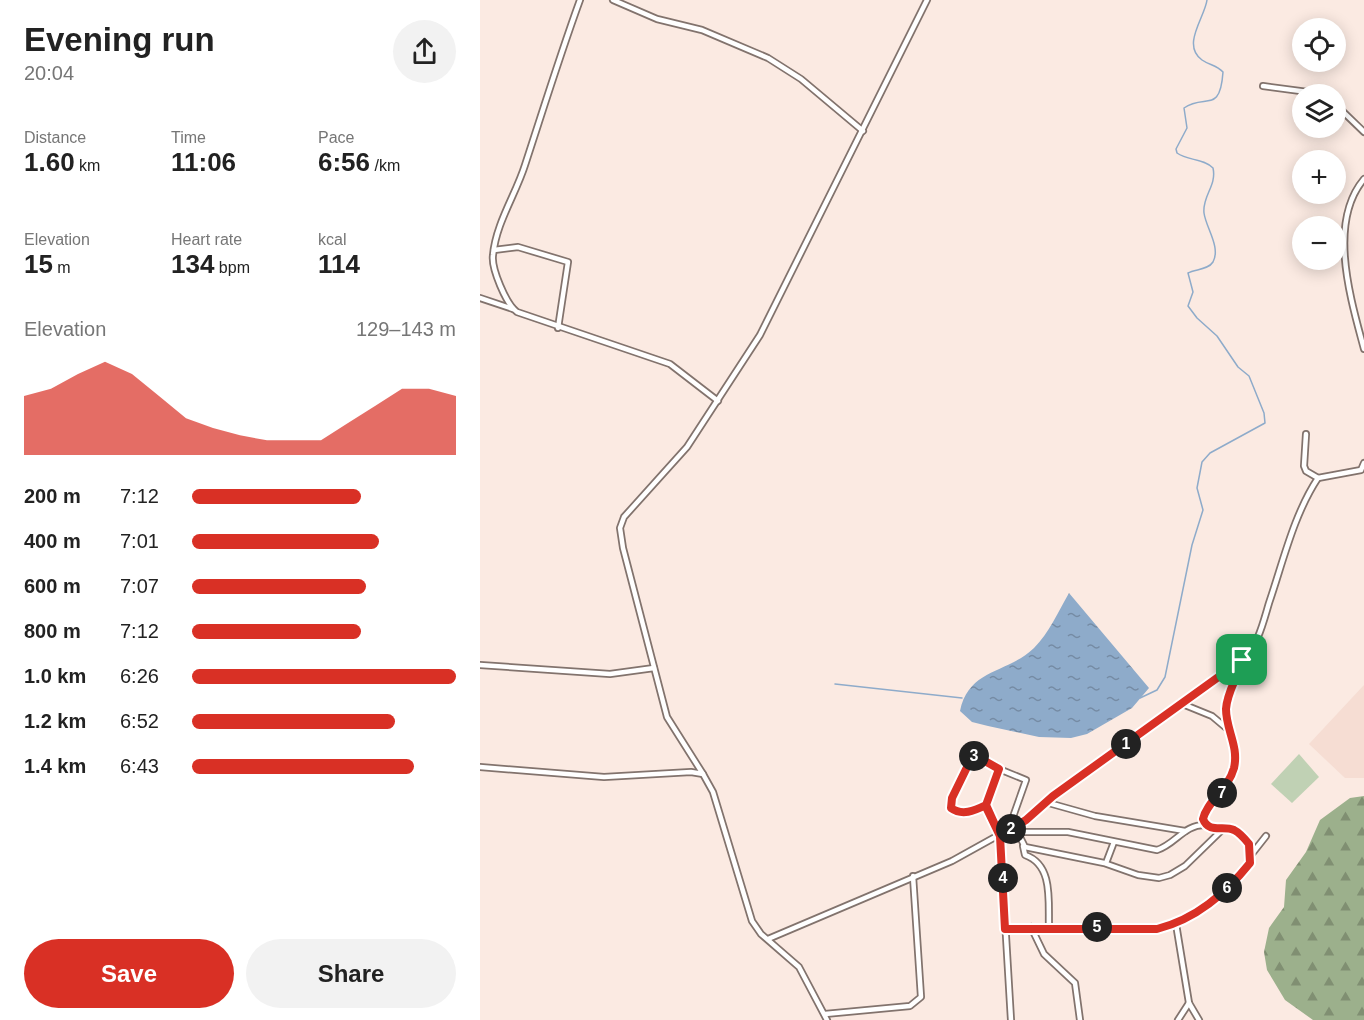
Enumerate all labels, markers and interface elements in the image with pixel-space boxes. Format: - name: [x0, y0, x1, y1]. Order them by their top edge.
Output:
- map controls: [1292, 18, 1346, 270]
- button: locate: [1292, 18, 1346, 72]
- button: share: [393, 20, 456, 83]
- text: Evening run: [24, 21, 215, 58]
- text: 20:04: [24, 62, 74, 84]
- button: layers: [1292, 84, 1346, 138]
- text: Distance: [24, 129, 86, 146]
- text: Time: [171, 129, 206, 146]
- text: Pace: [318, 129, 354, 146]
- text: 1.60: [24, 147, 75, 177]
- text: 11:06: [171, 147, 236, 177]
- text: 6:56: [318, 147, 370, 177]
- button: +: [1292, 150, 1346, 204]
- text: km: [75, 157, 100, 174]
- text: /km: [370, 157, 400, 174]
- button: −: [1292, 216, 1346, 270]
- text: Elevation: [24, 231, 90, 248]
- text: Heart rate: [171, 231, 242, 248]
- text: kcal: [318, 231, 346, 248]
- text: 15: [24, 249, 53, 279]
- text: 134: [171, 249, 214, 279]
- text: 114: [318, 249, 360, 279]
- text: m: [53, 259, 71, 276]
- text: bpm: [214, 259, 250, 276]
- text: Elevation: [24, 318, 106, 340]
- text: 129–143 m: [356, 318, 456, 340]
- text: 200 m: [24, 485, 81, 507]
- text: 7:12: [120, 485, 159, 507]
- text: 400 m: [24, 530, 81, 552]
- text: 7:01: [120, 530, 159, 552]
- text: 600 m: [24, 575, 81, 597]
- text: 7:07: [120, 575, 159, 597]
- text: 800 m: [24, 620, 81, 642]
- text: 7:12: [120, 620, 159, 642]
- pin: [1216, 634, 1267, 685]
- icon: arrive: [1225, 643, 1258, 676]
- text: 1.0 km: [24, 665, 86, 687]
- text: 6:26: [120, 665, 159, 687]
- text: 1.2 km: [24, 710, 86, 732]
- text: 6:52: [120, 710, 159, 732]
- pin: 1: [1111, 729, 1141, 759]
- text: 1: [1122, 735, 1130, 752]
- pin: 3: [959, 741, 989, 771]
- text: 3: [970, 747, 978, 764]
- text: 1.4 km: [24, 755, 86, 777]
- text: 6:43: [120, 755, 159, 777]
- pin: 7: [1207, 778, 1237, 808]
- text: 7: [1218, 784, 1226, 801]
- pin: 2: [996, 814, 1026, 844]
- text: 2: [1007, 820, 1015, 837]
- pin: 4: [988, 863, 1018, 893]
- text: 4: [999, 869, 1007, 886]
- pin: 6: [1212, 873, 1242, 903]
- text: 6: [1223, 879, 1231, 896]
- pin: 5: [1082, 912, 1112, 942]
- text: 5: [1093, 918, 1101, 935]
- button: Save: [24, 939, 234, 1008]
- button: Share: [246, 939, 456, 1008]

